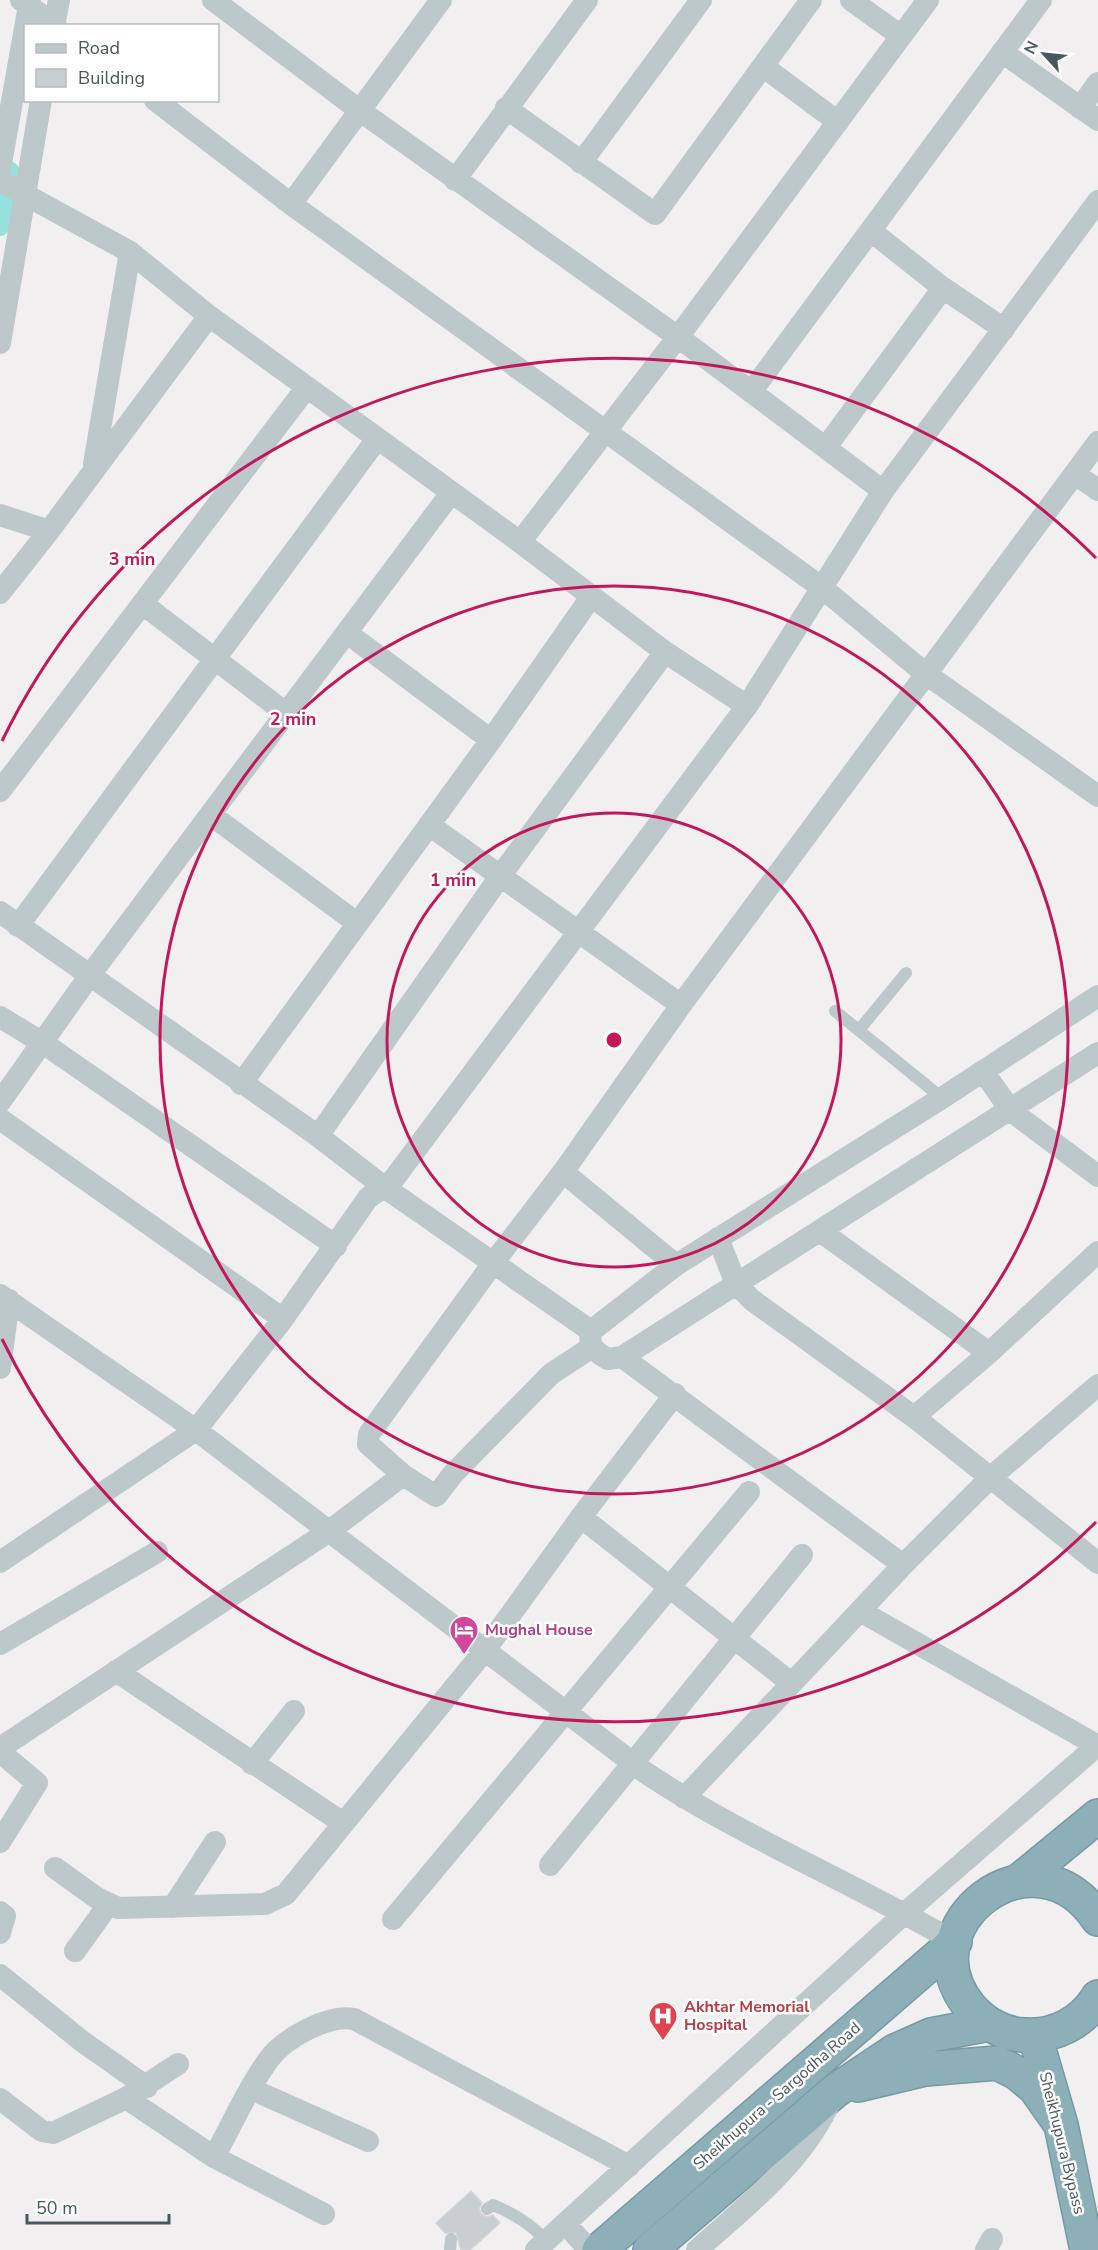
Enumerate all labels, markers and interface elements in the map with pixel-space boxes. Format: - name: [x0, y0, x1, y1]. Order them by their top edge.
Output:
- legend: [24, 24, 219, 102]
- north arrow: [1014, 24, 1074, 84]
- text: Road: [78, 36, 120, 60]
- text: N: [1019, 37, 1044, 58]
- text: Building: [78, 66, 145, 90]
- text: 3 min: [109, 547, 155, 571]
- text: 2 min: [270, 707, 316, 731]
- text: 1 min: [430, 868, 476, 892]
- centre of rings: [604, 1030, 624, 1050]
- hotel icon: Mughal House: [448, 1614, 480, 1656]
- place label: Mughal House: [485, 1619, 593, 1641]
- place label: Akhtar Memorial Hospital: [684, 1996, 809, 2036]
- hospital icon: Akhtar Memorial Hospital: [647, 2000, 679, 2042]
- street label: Sheikhupura - Sargodha Road: [689, 2017, 865, 2175]
- street label: Sheikhupura Bypass: [1034, 2069, 1090, 2217]
- scale bar: [27, 2187, 170, 2225]
- text: 50 m: [36, 2196, 78, 2220]

